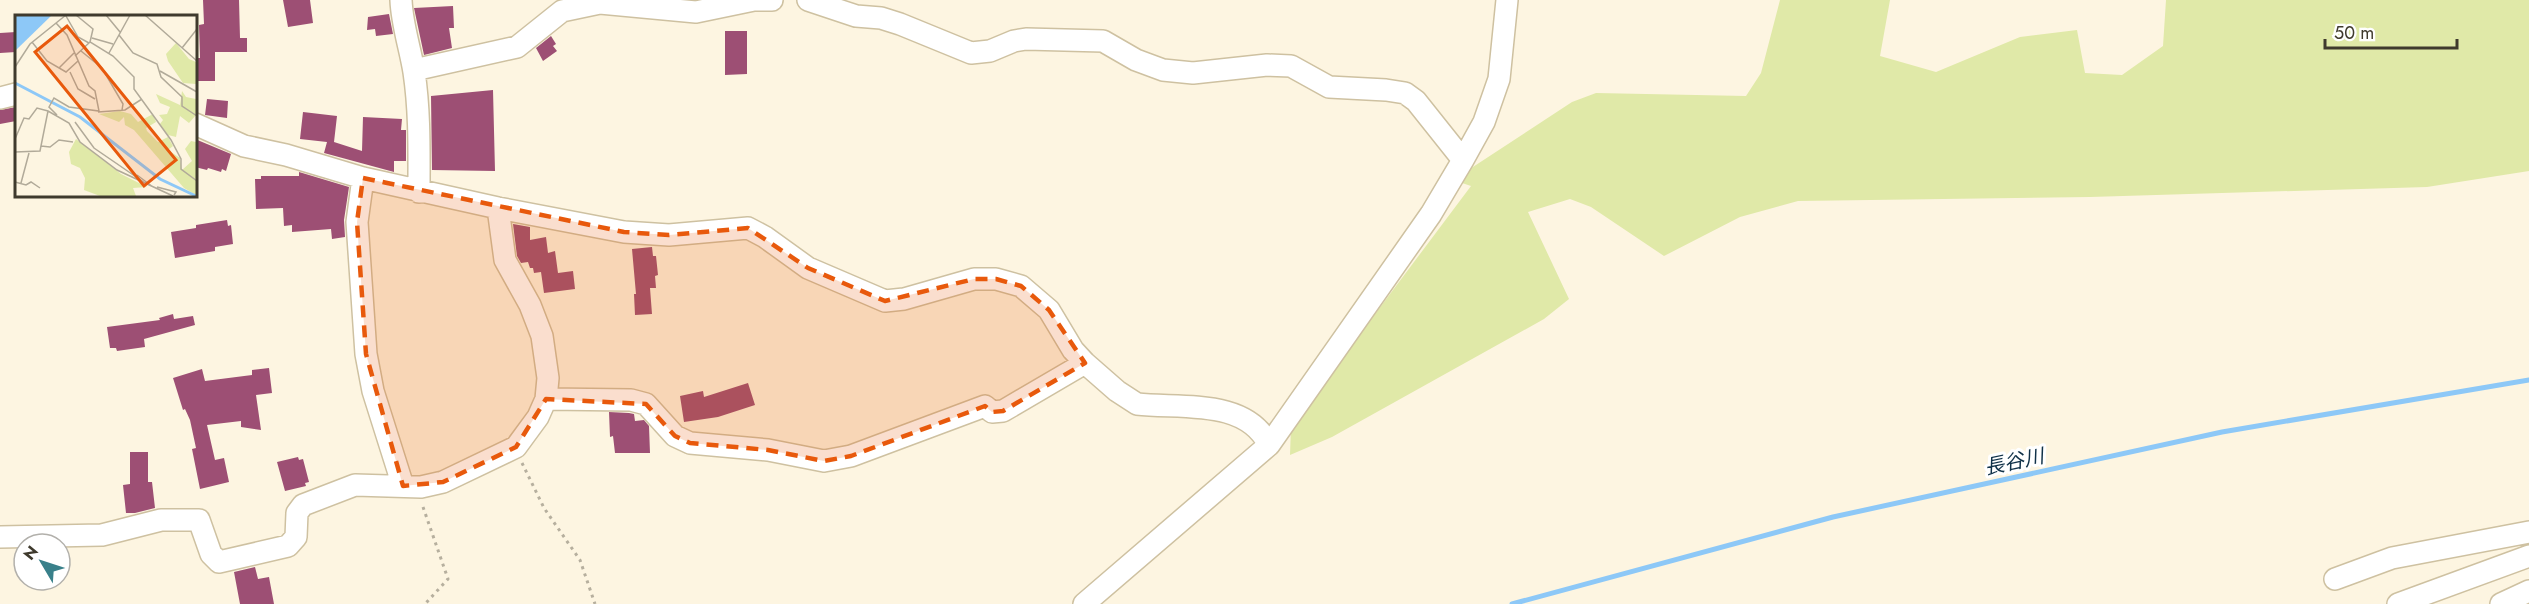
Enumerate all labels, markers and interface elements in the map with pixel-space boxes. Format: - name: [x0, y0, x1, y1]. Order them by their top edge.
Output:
- scale bar: [2325, 12, 2457, 50]
- inset map: [15, 15, 196, 196]
- text: 50 m: [2334, 20, 2374, 46]
- water label: 長谷川: [1982, 441, 2048, 482]
- north arrow: [12, 532, 72, 592]
- text: N: [18, 541, 44, 565]

